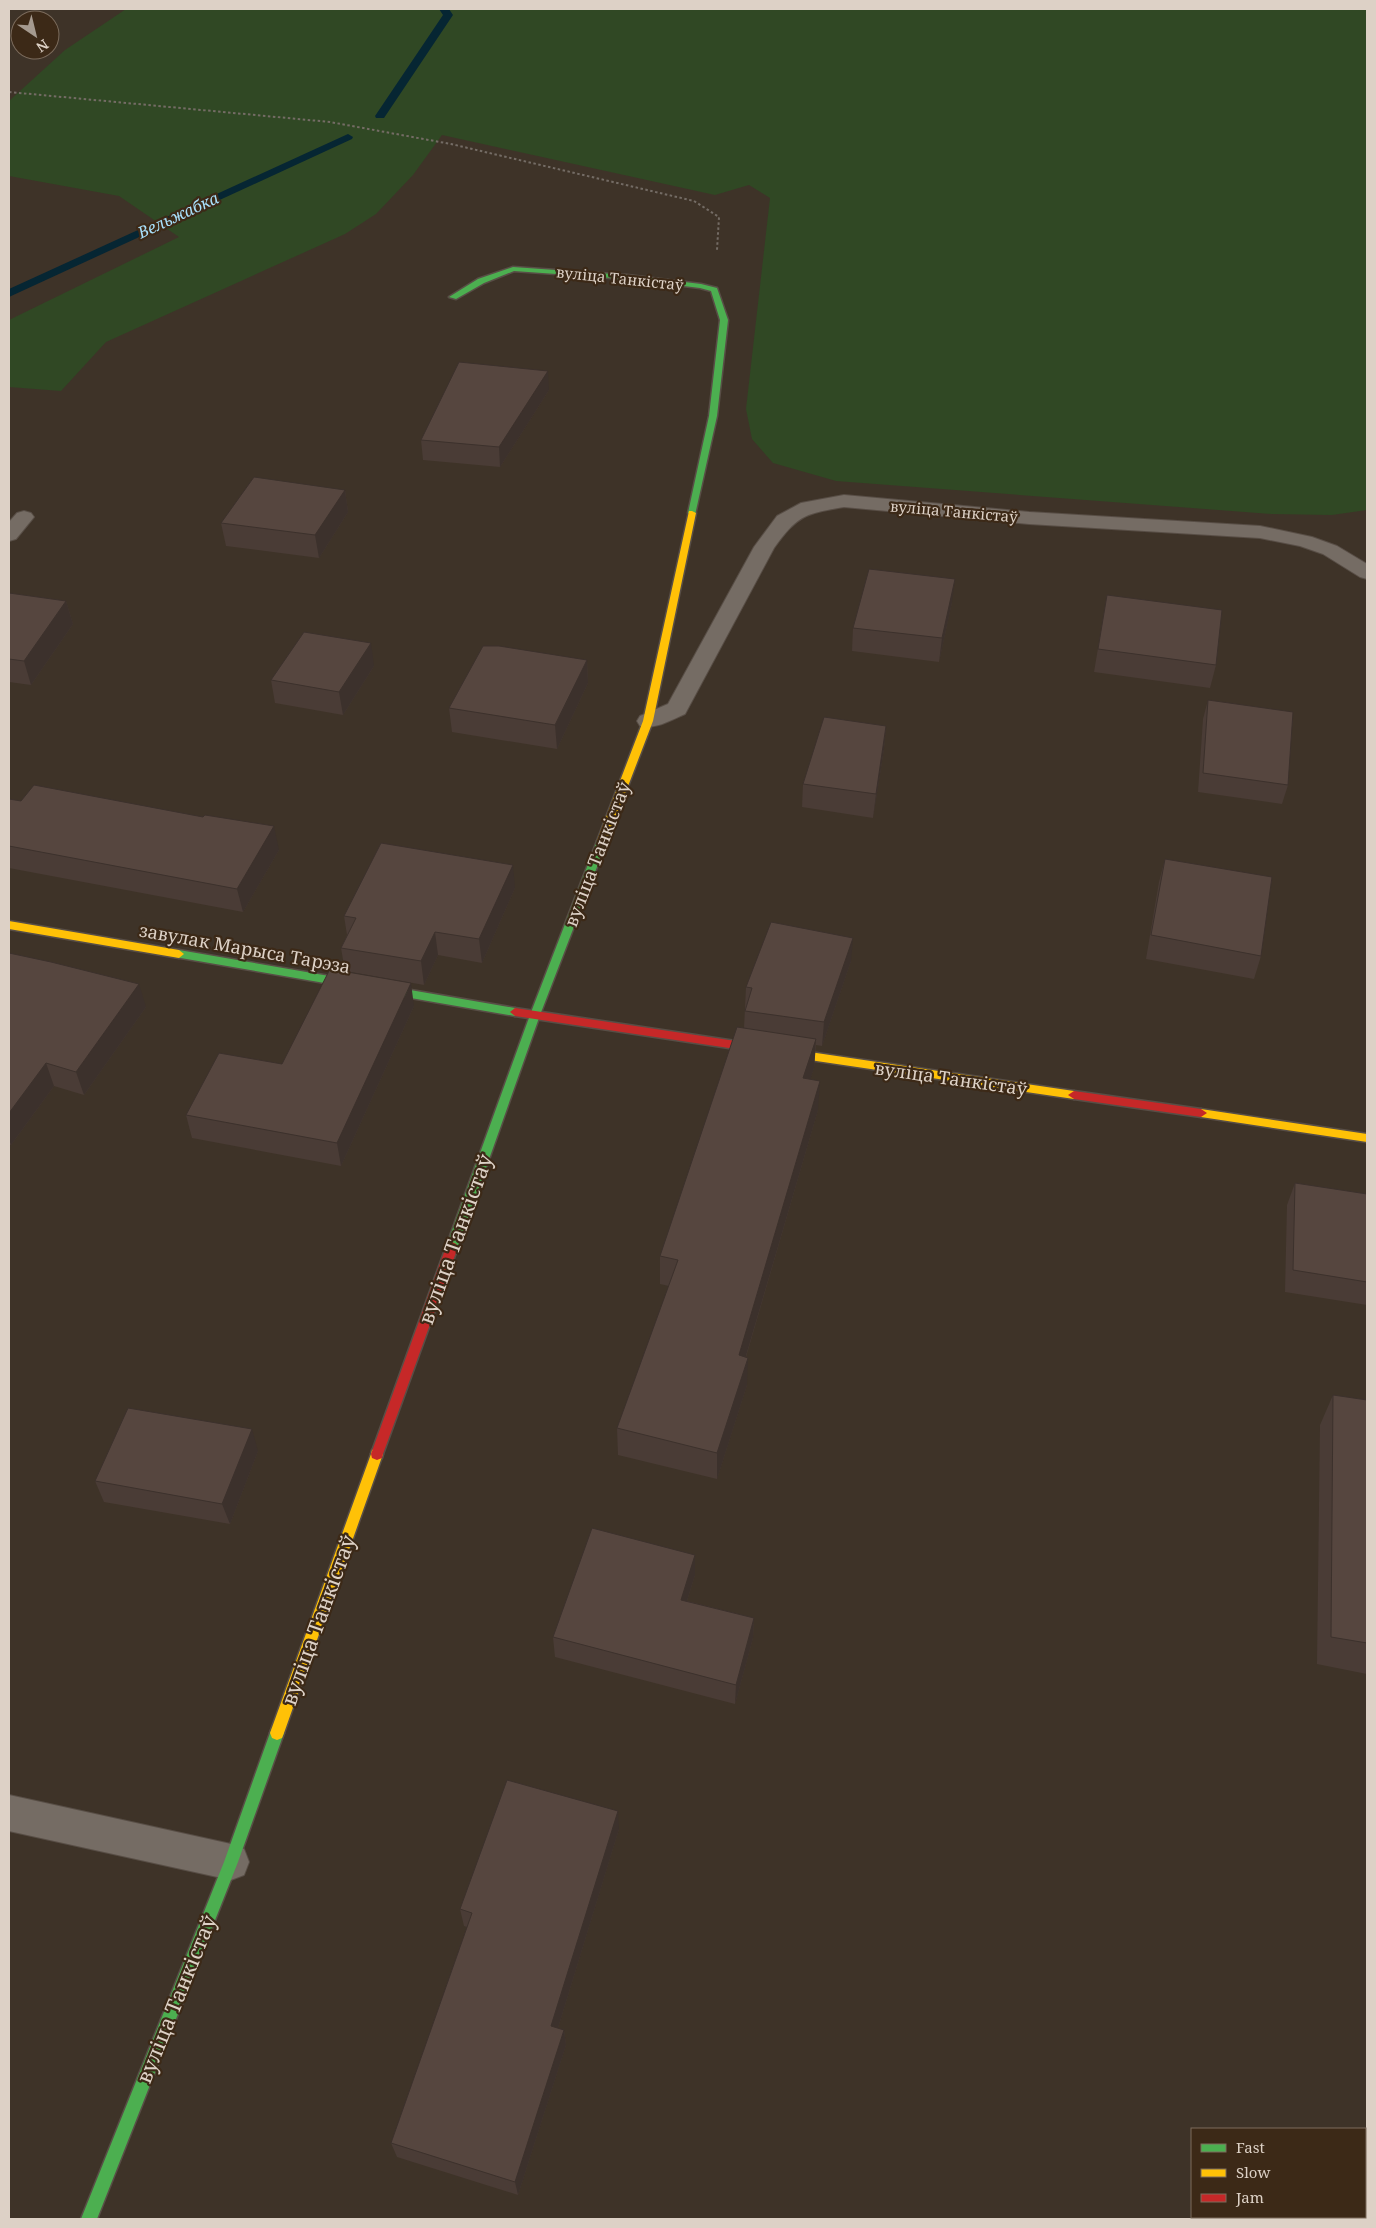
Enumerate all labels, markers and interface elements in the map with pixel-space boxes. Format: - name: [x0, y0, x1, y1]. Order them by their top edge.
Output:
- north arrow: [10, 10, 60, 60]
- text: N: [33, 35, 53, 57]
- water label: Вельжабка: [133, 187, 222, 244]
- street label: вуліца Танкістаў: [555, 261, 685, 295]
- street label: вуліца Танкістаў: [889, 495, 1019, 527]
- street label: вуліца Танкістаў: [558, 777, 636, 930]
- street label: завулак Марыса Тарэза: [138, 918, 352, 978]
- street label: вуліца Танкістаў: [873, 1055, 1029, 1101]
- street label: вуліца Танкістаў: [411, 1150, 499, 1328]
- street label: вуліца Танкістаў: [274, 1531, 362, 1709]
- street label: вуліца Танкістаў: [129, 1911, 223, 2087]
- legend: [1191, 2128, 1366, 2218]
- text: Fast: [1236, 2137, 1265, 2157]
- text: Slow: [1236, 2162, 1270, 2182]
- text: Jam: [1235, 2187, 1264, 2207]

